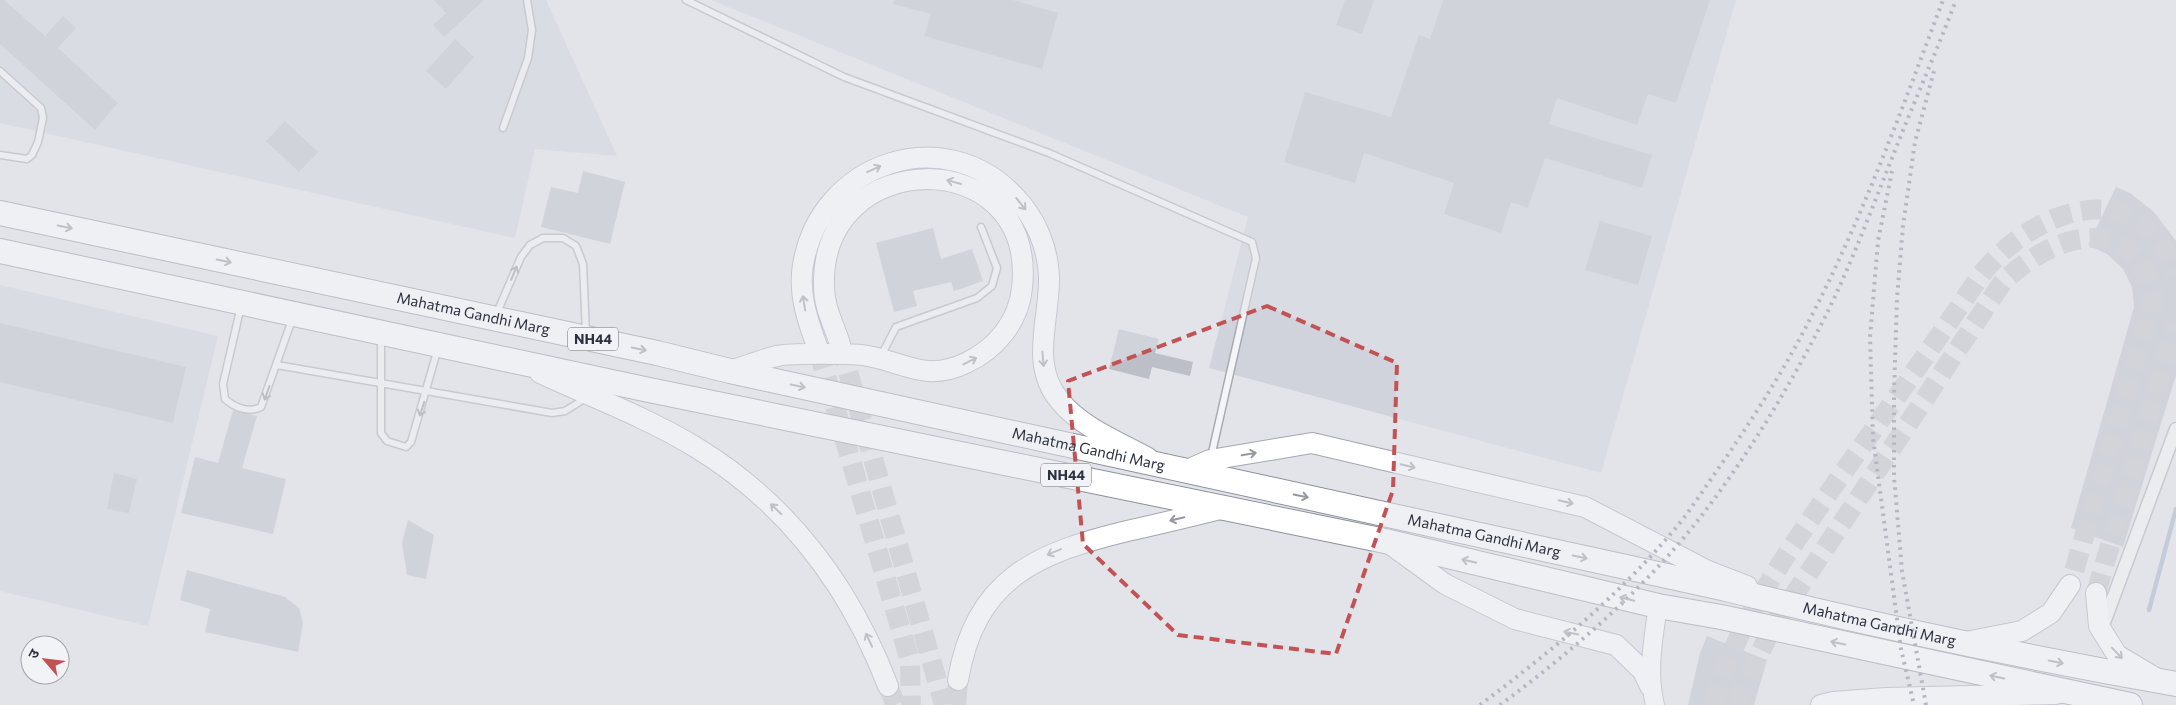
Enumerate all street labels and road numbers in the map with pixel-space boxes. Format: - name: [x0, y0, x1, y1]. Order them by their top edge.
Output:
- street label: Mahatma Gandhi Marg: [395, 288, 552, 338]
- road number: NH44: [568, 328, 618, 350]
- street label: Mahatma Gandhi Marg: [1011, 423, 1167, 474]
- road number: NH44: [1041, 464, 1091, 486]
- street label: Mahatma Gandhi Marg: [1406, 510, 1563, 560]
- street label: Mahatma Gandhi Marg: [1801, 598, 1958, 649]

